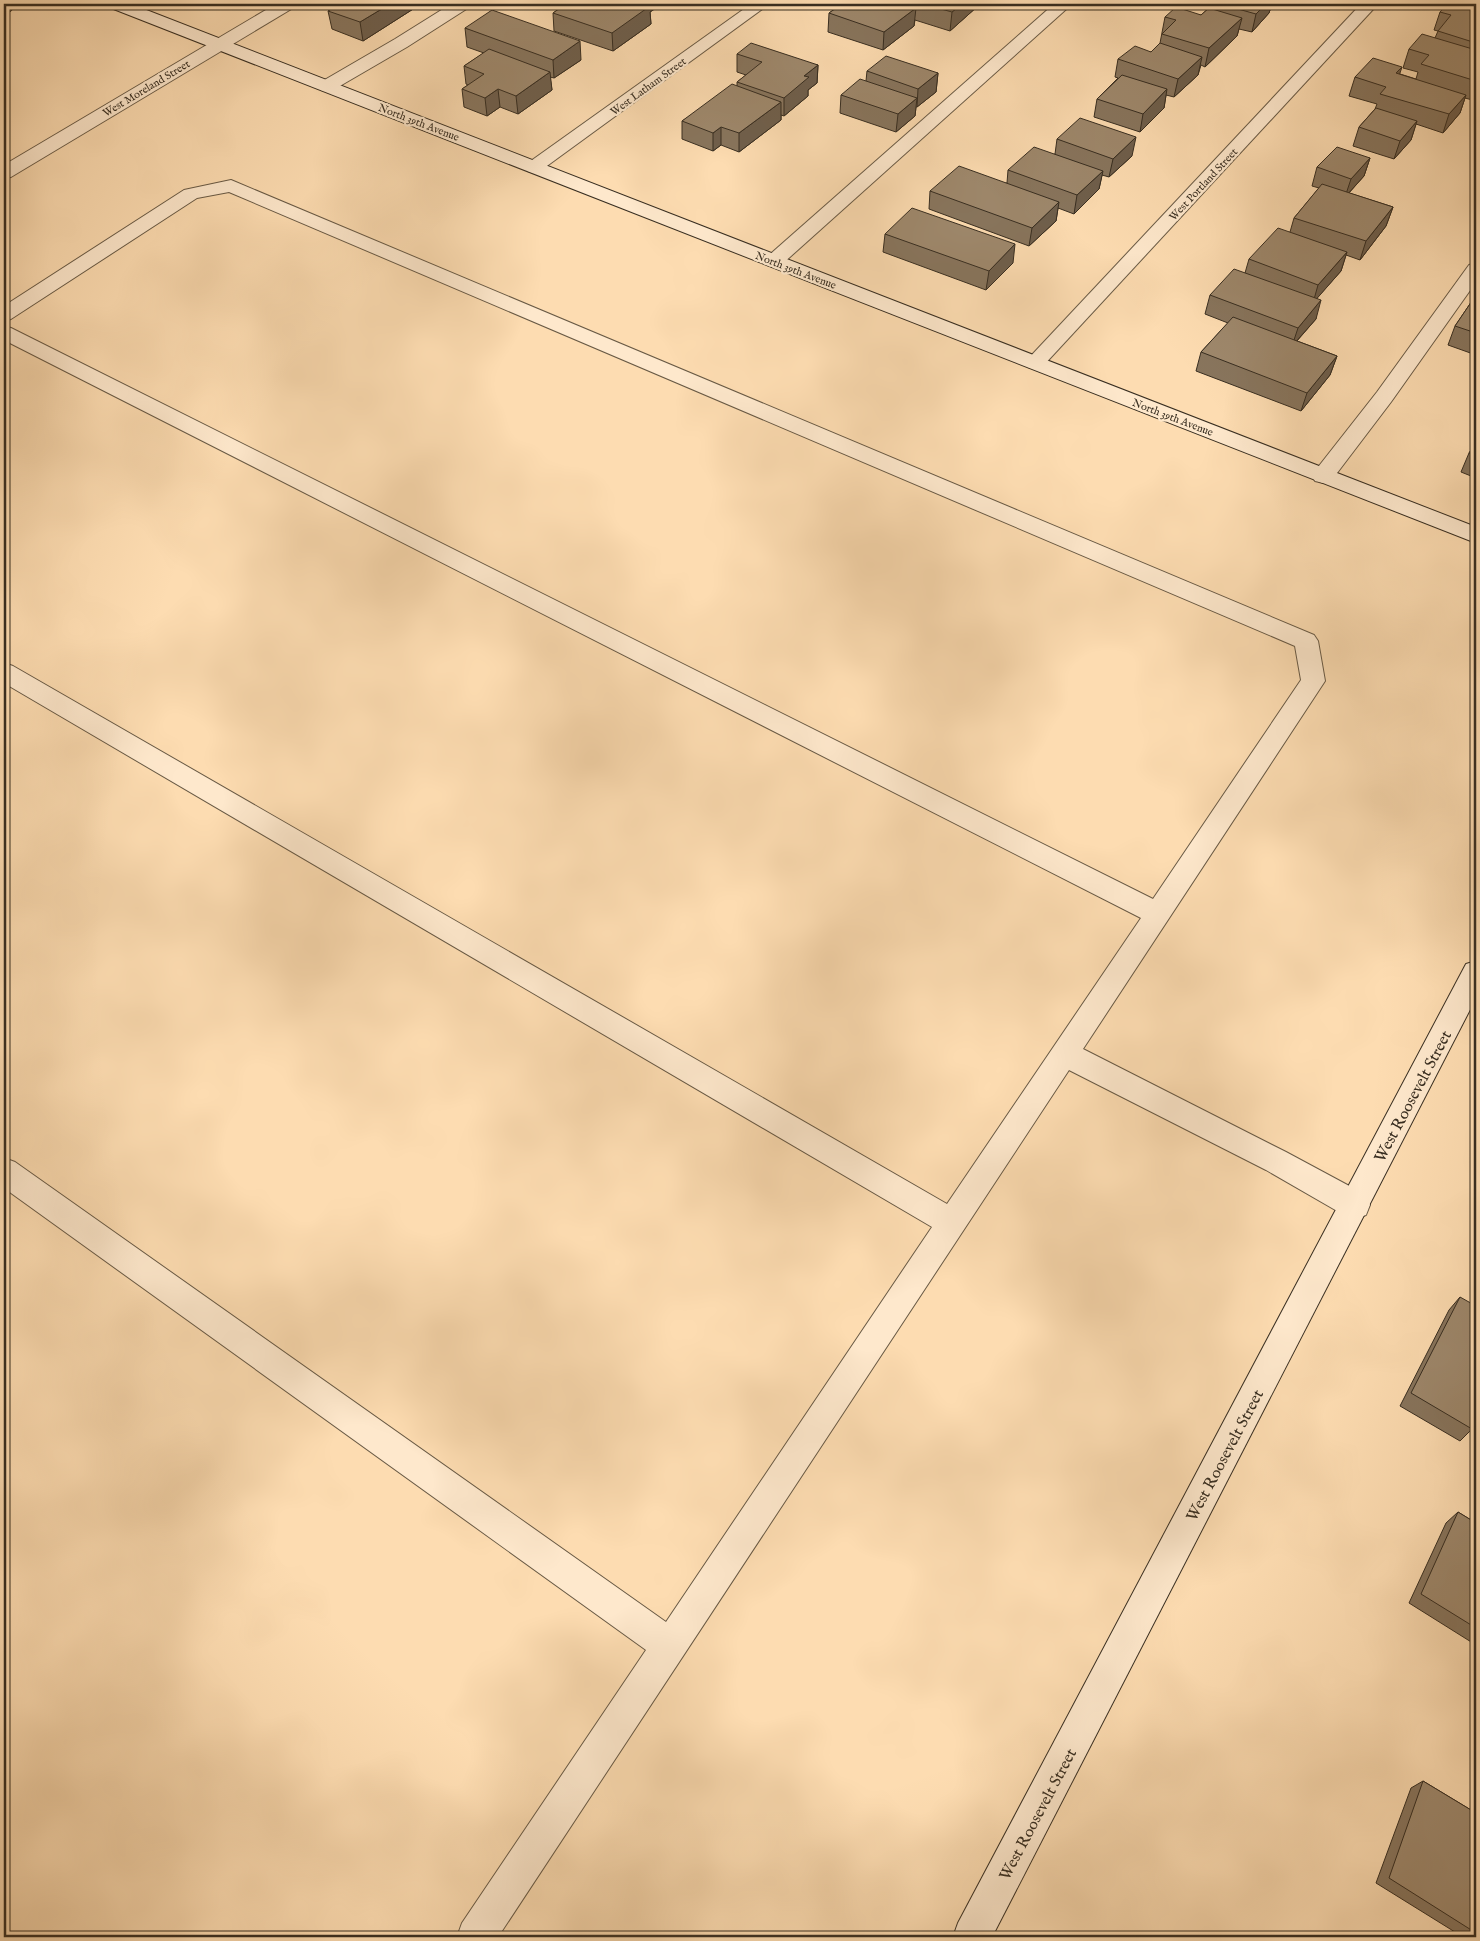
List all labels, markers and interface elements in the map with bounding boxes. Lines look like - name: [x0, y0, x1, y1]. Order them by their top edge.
- street label: West Latham Street: [608, 55, 689, 119]
- street label: West Moreland Street: [100, 57, 193, 120]
- street label: North 39th Avenue: [376, 101, 461, 145]
- street label: West Portland Street: [1167, 145, 1241, 224]
- street label: North 39th Avenue: [753, 249, 838, 293]
- street label: North 39th Avenue: [1130, 396, 1215, 440]
- street label: West Roosevelt Street: [1371, 1027, 1457, 1166]
- street label: West Roosevelt Street: [1183, 1386, 1269, 1525]
- street label: West Roosevelt Street: [996, 1745, 1082, 1884]

